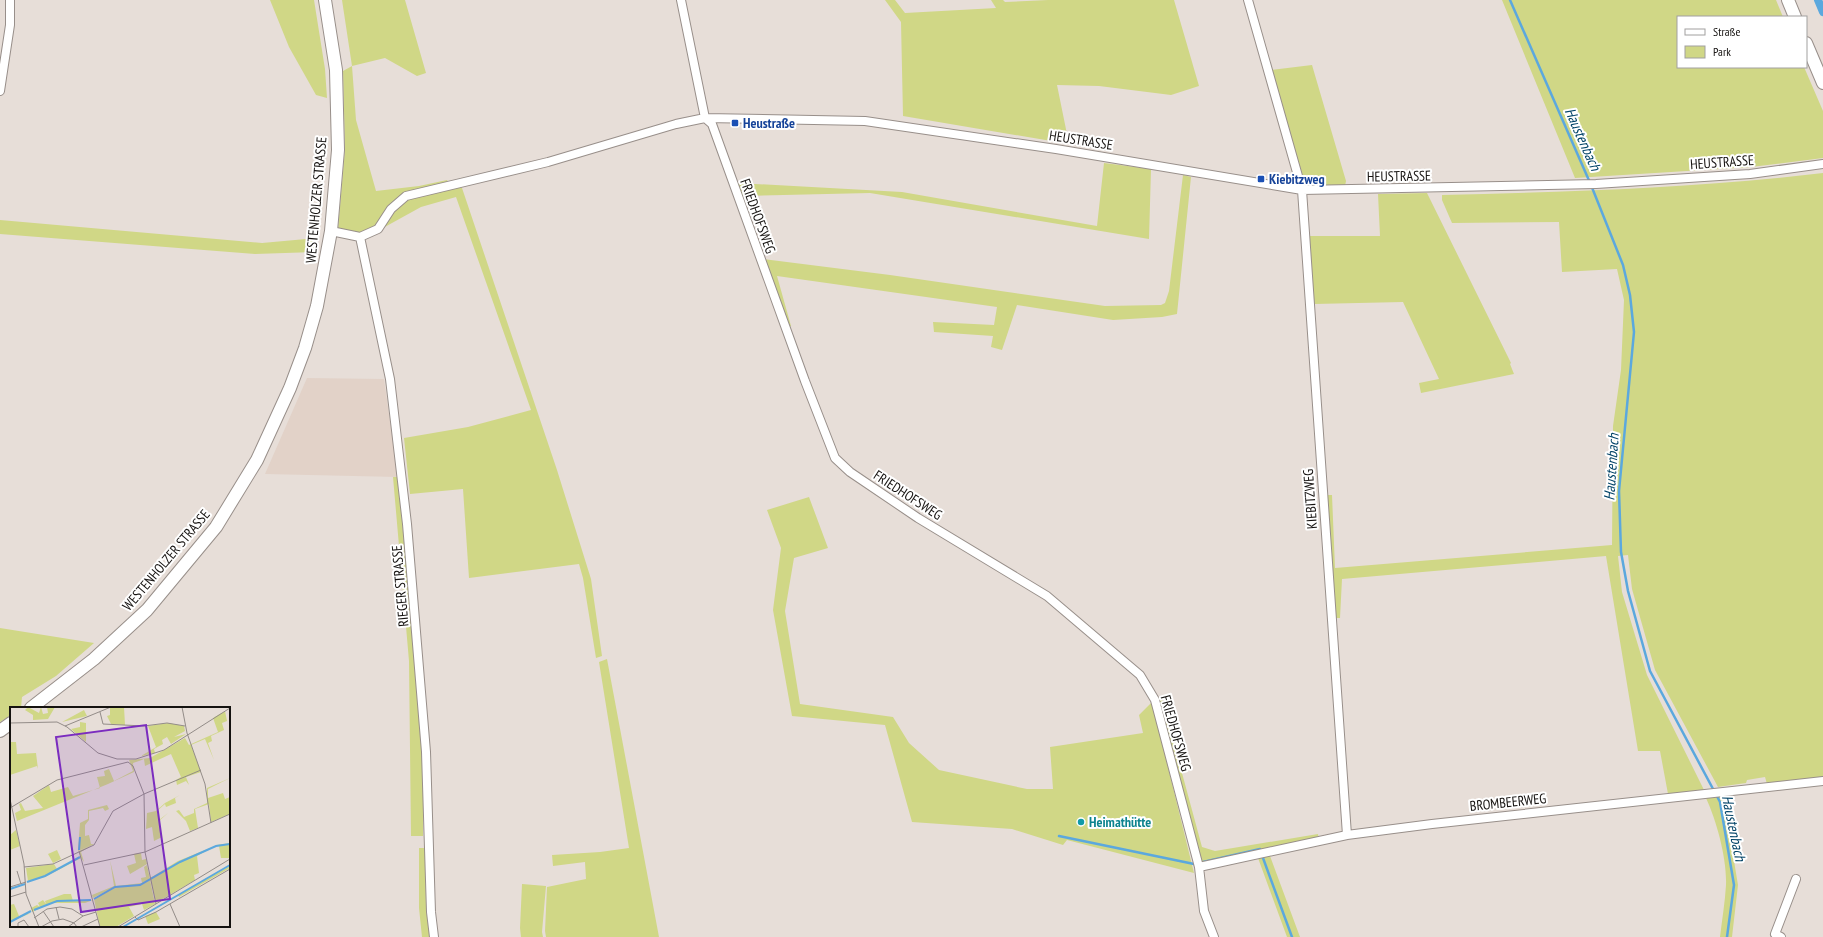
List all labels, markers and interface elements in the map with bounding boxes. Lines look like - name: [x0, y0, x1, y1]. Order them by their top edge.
- legend: [1677, 16, 1807, 68]
- text: Straße: [1713, 24, 1740, 39]
- text: Park: [1713, 44, 1731, 59]
- water label: Haustenbach: [1561, 105, 1606, 175]
- place label: Heustraße: [743, 114, 795, 132]
- marker: Heustraße: [730, 118, 740, 128]
- street label: HEUSTRASSE: [1048, 126, 1114, 154]
- street label: WESTENHOLZER STRASSE: [302, 136, 330, 264]
- street label: HEUSTRASSE: [1689, 151, 1755, 173]
- street label: HEUSTRASSE: [1367, 166, 1431, 186]
- place label: Kiebitzweg: [1269, 170, 1325, 188]
- marker: Kiebitzweg: [1256, 174, 1266, 184]
- street label: FRIEDHOFSWEG: [736, 176, 780, 256]
- water label: Haustenbach: [1599, 432, 1623, 501]
- street label: FRIEDHOFSWEG: [870, 466, 946, 524]
- street label: KIEBITZWEG: [1299, 468, 1321, 530]
- street label: WESTENHOLZER STRASSE: [118, 506, 214, 614]
- street label: RIEGER STRASSE: [387, 544, 413, 628]
- street label: FRIEDHOFSWEG: [1157, 693, 1195, 773]
- inset map: [10, 707, 230, 927]
- street label: BROMBEERWEG: [1469, 789, 1547, 815]
- water label: Haustenbach: [1718, 793, 1751, 864]
- place label: Heimathütte: [1089, 813, 1151, 831]
- marker: Heimathütte: [1076, 817, 1086, 827]

